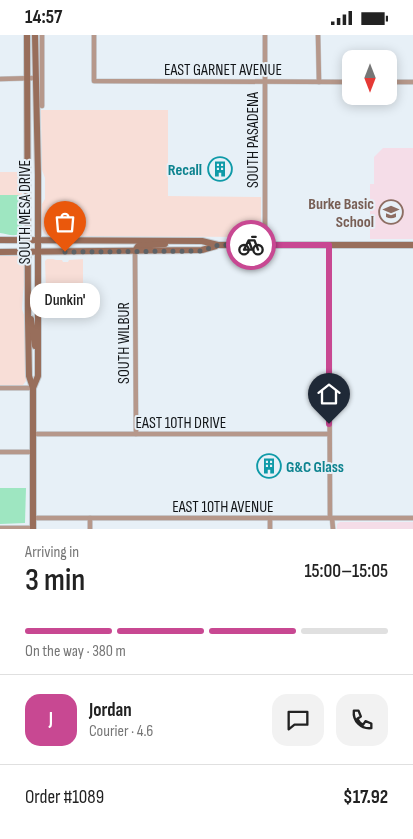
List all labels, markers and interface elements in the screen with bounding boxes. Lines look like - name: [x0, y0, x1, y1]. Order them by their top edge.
- text: 14:57: [25, 6, 62, 29]
- north arrow: [342, 50, 398, 105]
- map controls: [342, 50, 397, 105]
- street label: EAST GARNET AVENUE: [164, 61, 282, 80]
- street label: SOUTH PASADENA: [244, 92, 263, 188]
- building icon: Recall: [207, 156, 233, 182]
- street label: SOUTH MESA DRIVE: [16, 160, 35, 264]
- place label: Recall: [168, 161, 202, 180]
- place label: Burke Basic School: [308, 195, 374, 232]
- school or university icon: Burke Basic School: [378, 199, 404, 225]
- pin: [44, 201, 86, 252]
- icon: bag: [51, 208, 79, 236]
- courier: [226, 220, 276, 270]
- icon: bike: [237, 231, 265, 259]
- callout: Dunkin': [30, 282, 100, 317]
- text: Dunkin': [45, 291, 85, 310]
- street label: SOUTH WILBUR: [115, 302, 134, 384]
- pin: [308, 373, 350, 424]
- icon: home: [315, 380, 343, 408]
- street label: EAST 10TH DRIVE: [136, 414, 226, 433]
- building icon: G&C Glass: [256, 453, 282, 479]
- place label: G&C Glass: [286, 458, 344, 477]
- street label: EAST 10TH AVENUE: [172, 498, 274, 517]
- text: Arriving in: [25, 543, 79, 562]
- text: 15:00–15:05: [304, 560, 388, 583]
- text: 3 min: [25, 561, 85, 600]
- text: On the way · 380 m: [25, 642, 126, 661]
- button: chat: [272, 694, 324, 746]
- button: phone: [336, 694, 388, 746]
- text: Jordan: [89, 699, 132, 722]
- text: J: [49, 708, 53, 731]
- text: Courier · 4.6: [89, 722, 153, 741]
- text: Order #1089: [25, 786, 104, 809]
- text: $17.92: [343, 786, 388, 809]

